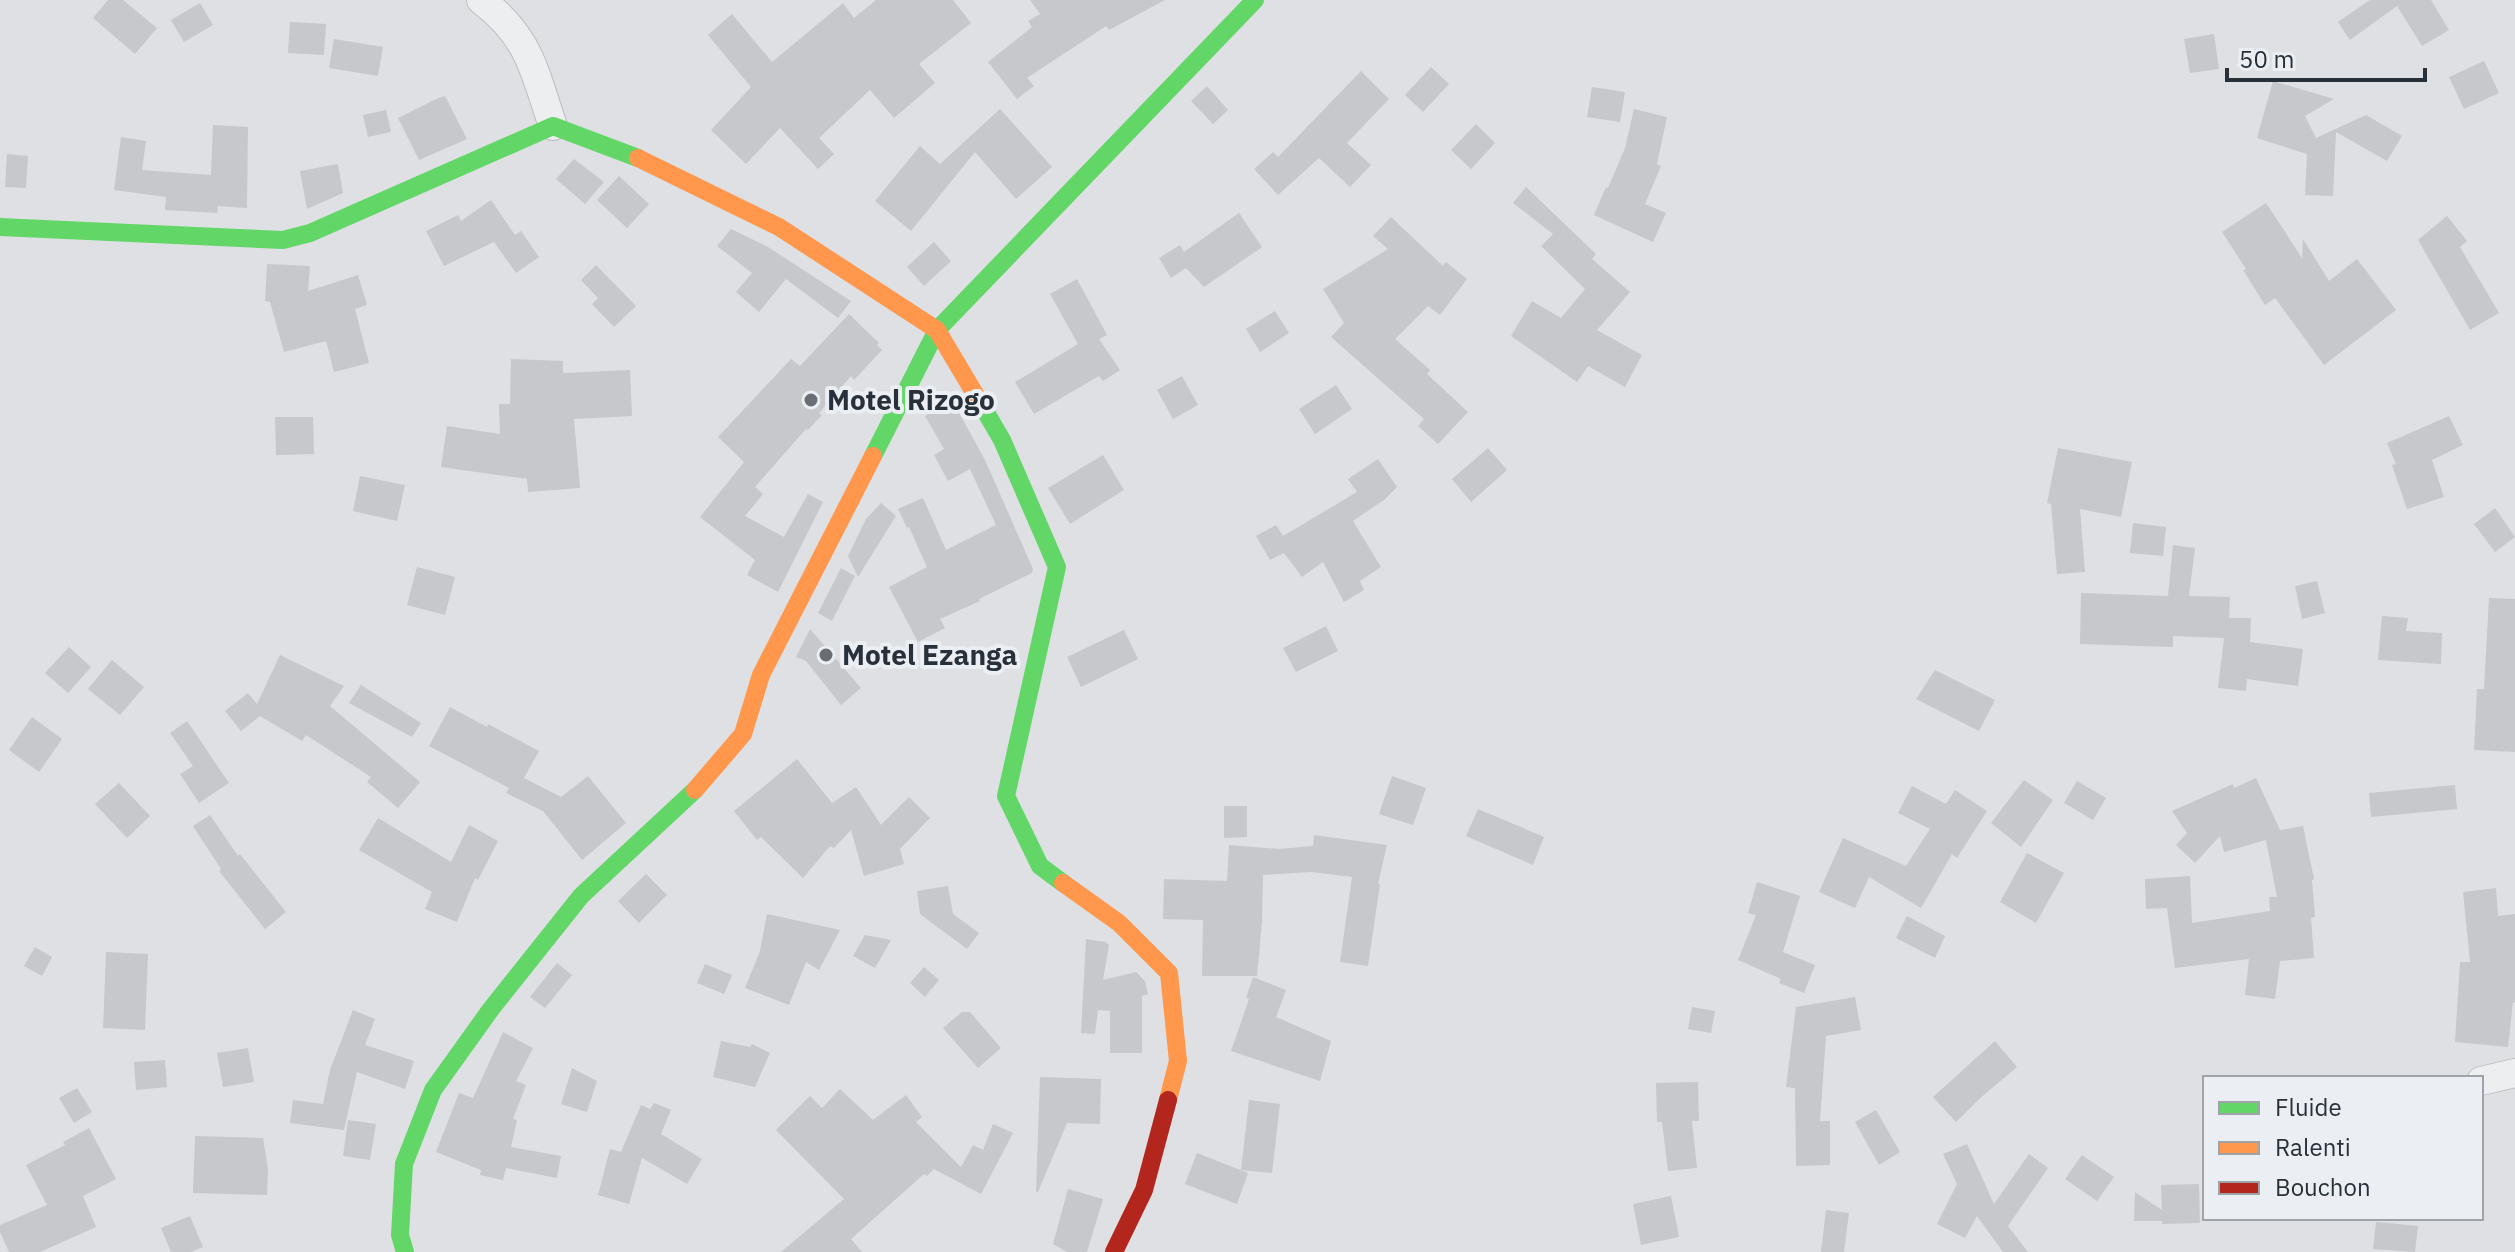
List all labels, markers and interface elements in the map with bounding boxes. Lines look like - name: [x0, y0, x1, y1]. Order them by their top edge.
- scale bar: [2227, 32, 2425, 82]
- text: 50 m: [2239, 43, 2294, 75]
- place label: Motel Rizogo: [827, 381, 995, 418]
- marker: Motel Rizogo: [802, 391, 820, 409]
- place label: Motel Ezanga: [842, 636, 1018, 673]
- marker: Motel Ezanga: [817, 646, 835, 664]
- legend: [2203, 1076, 2483, 1220]
- text: Fluide: [2275, 1091, 2342, 1123]
- text: Ralenti: [2275, 1131, 2351, 1163]
- text: Bouchon: [2275, 1171, 2371, 1203]

